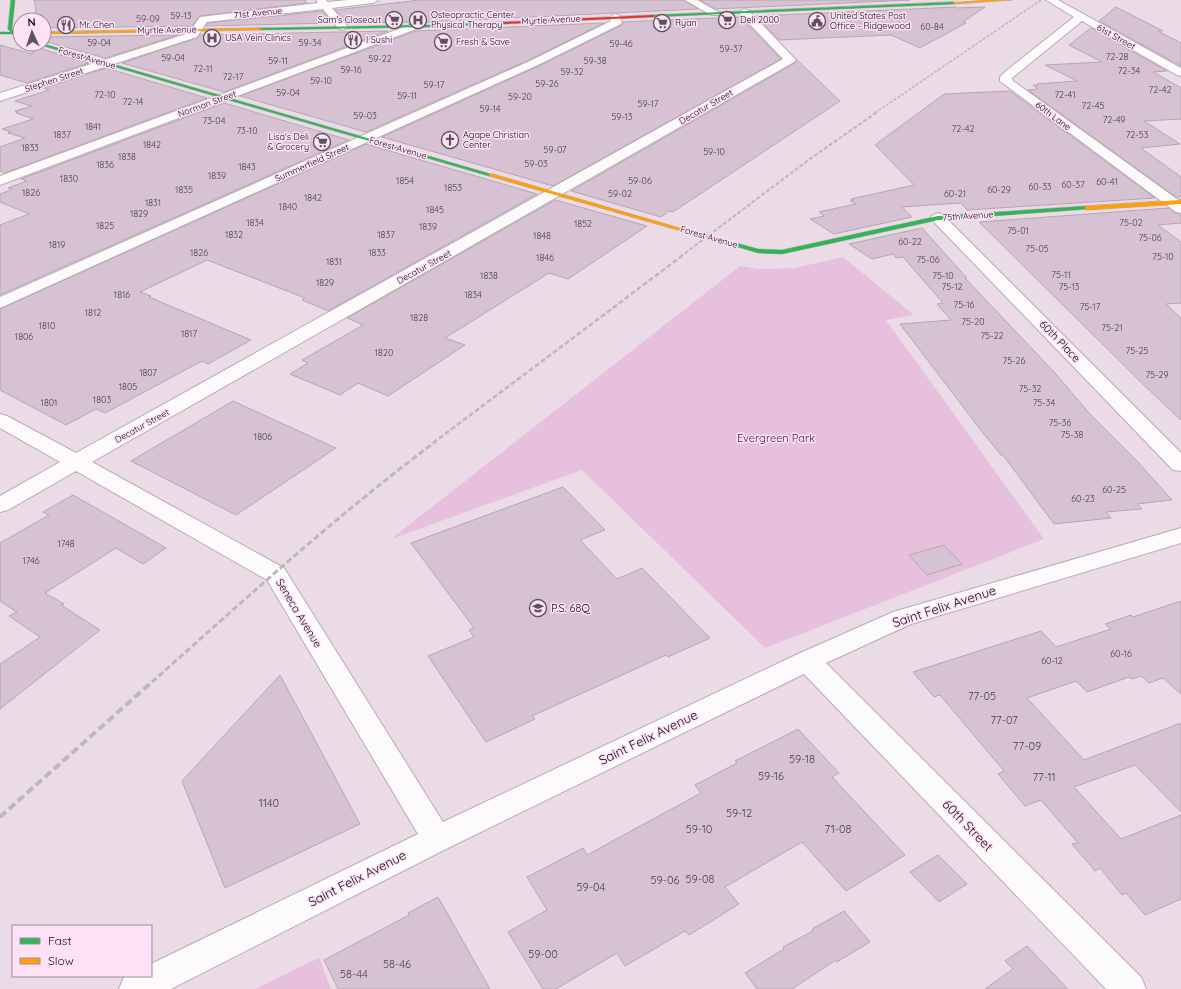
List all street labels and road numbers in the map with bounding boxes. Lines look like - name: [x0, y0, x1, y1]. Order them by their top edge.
- street label: 71st Avenue: [233, 4, 283, 21]
- street label: Myrtle Avenue: [521, 12, 581, 27]
- street label: 61st Street: [1095, 21, 1137, 52]
- street label: Myrtle Avenue: [137, 23, 197, 36]
- street label: Forest Avenue: [57, 44, 117, 71]
- street label: Stephen Street: [23, 65, 85, 94]
- street label: Decatur Street: [677, 87, 735, 126]
- street label: Norman Street: [176, 88, 238, 119]
- street label: 60th Lane: [1033, 99, 1073, 132]
- street label: Forest Avenue: [368, 134, 428, 161]
- street label: Summerfield Street: [273, 141, 351, 184]
- street label: 75th Avenue: [942, 208, 994, 223]
- street label: Forest Avenue: [679, 223, 739, 250]
- street label: Decatur Street: [395, 247, 453, 286]
- street label: 60th Place: [1037, 317, 1083, 365]
- street label: Decatur Street: [113, 406, 171, 445]
- street label: Seneca Avenue: [273, 576, 325, 650]
- street label: Saint Felix Avenue: [890, 582, 998, 630]
- street label: Saint Felix Avenue: [596, 706, 700, 768]
- street label: 60th Street: [939, 796, 997, 854]
- street label: Saint Felix Avenue: [305, 846, 409, 910]

